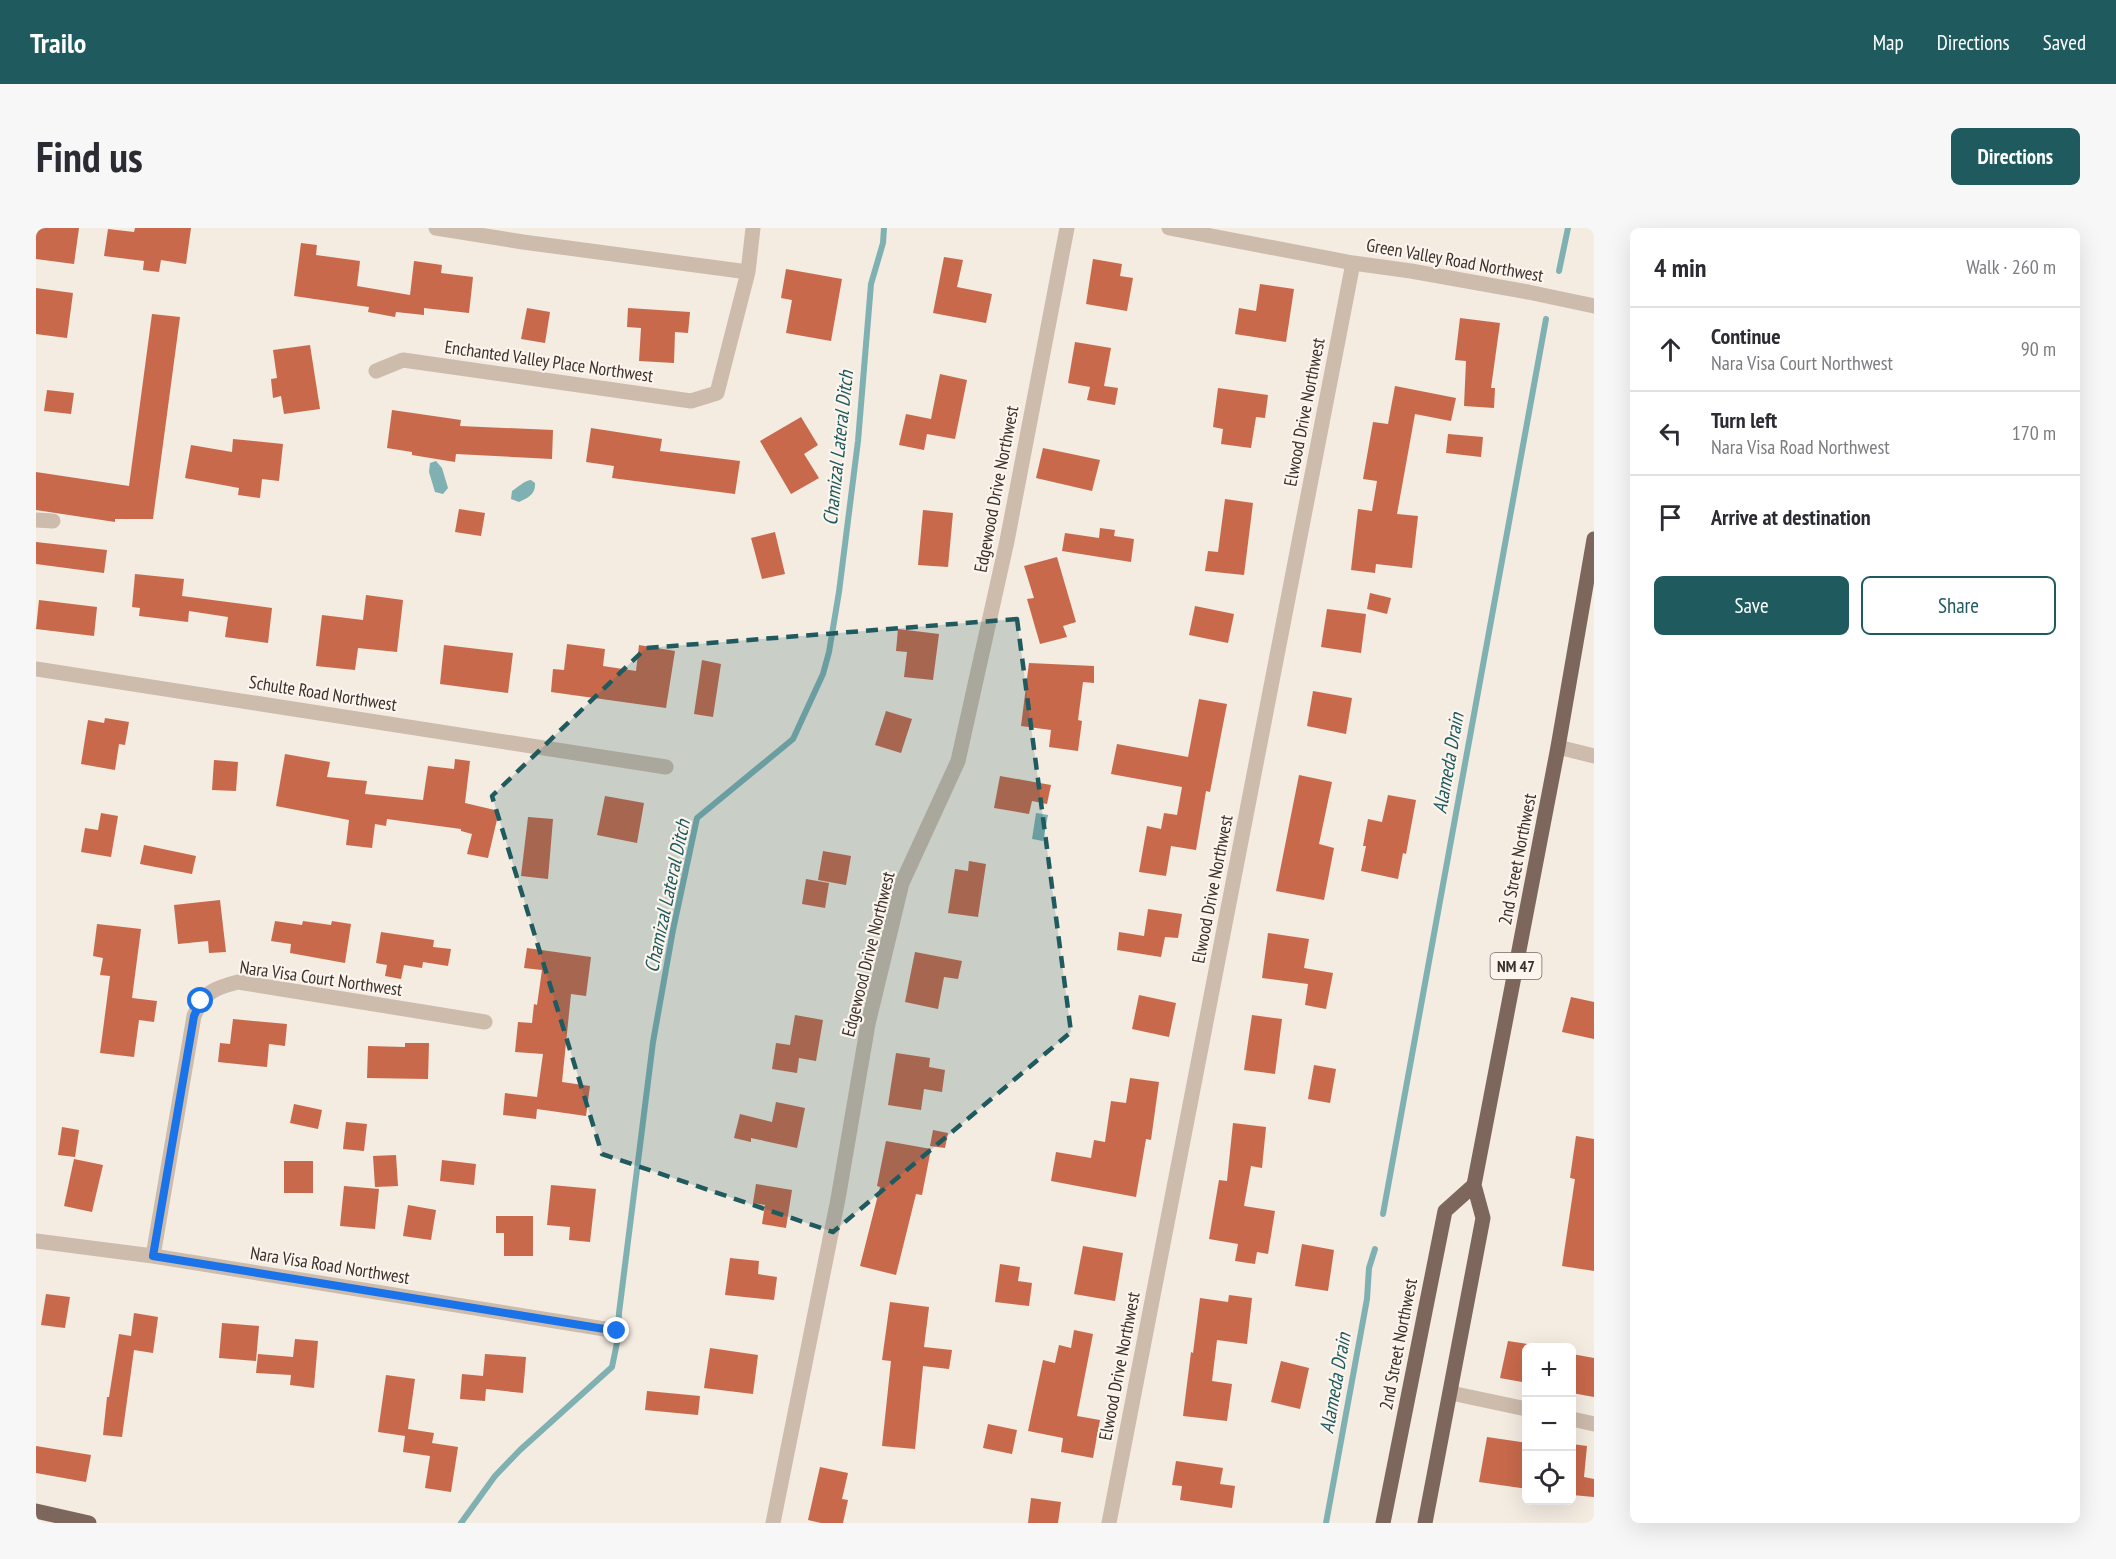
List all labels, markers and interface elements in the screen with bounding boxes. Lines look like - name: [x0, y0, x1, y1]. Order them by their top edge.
- text: Trailo: [30, 24, 86, 61]
- text: Map: [1873, 29, 1904, 56]
- text: Directions: [1937, 29, 2010, 56]
- text: Saved: [2043, 29, 2086, 56]
- button: Directions: [1951, 128, 2080, 185]
- text: Find us: [36, 129, 143, 184]
- street label: Green Valley Road Northwest: [1365, 233, 1545, 287]
- text: 4 min: [1654, 251, 1707, 284]
- text: Walk · 260 m: [1966, 254, 2056, 280]
- text: Continue: [1711, 322, 1781, 350]
- icon: ahead: [1654, 333, 1687, 366]
- street label: Enchanted Valley Place Northwest: [443, 335, 655, 387]
- street label: Elwood Drive Northwest: [1278, 336, 1330, 488]
- text: 90 m: [2021, 336, 2056, 362]
- text: Nara Visa Court Northwest: [1711, 350, 1893, 376]
- water label: Chamizal Lateral Ditch: [817, 368, 859, 527]
- street label: Edgewood Drive Northwest: [969, 404, 1023, 574]
- text: Turn left: [1711, 406, 1777, 434]
- icon: left: [1654, 417, 1687, 450]
- text: 170 m: [2012, 420, 2056, 446]
- text: Nara Visa Road Northwest: [1711, 434, 1890, 460]
- icon: arrive: [1654, 501, 1687, 534]
- text: Arrive at destination: [1711, 503, 1871, 531]
- button: Save: [1654, 576, 1849, 635]
- button: Share: [1861, 576, 2056, 635]
- street label: Schulte Road Northwest: [247, 670, 399, 716]
- water label: Alameda Drain: [1426, 710, 1470, 815]
- street label: 2nd Street Northwest: [1493, 791, 1541, 927]
- street label: Elwood Drive Northwest: [1186, 813, 1238, 965]
- water label: Chamizal Lateral Ditch: [638, 816, 696, 975]
- street label: Edgewood Drive Northwest: [836, 869, 900, 1039]
- road number: NM 47: [1490, 953, 1542, 979]
- street label: Nara Visa Court Northwest: [238, 955, 404, 1001]
- route start: [187, 987, 213, 1013]
- street label: Nara Visa Road Northwest: [249, 1241, 411, 1289]
- street label: 2nd Street Northwest: [1374, 1276, 1422, 1412]
- street label: Elwood Drive Northwest: [1093, 1290, 1145, 1442]
- route end: [603, 1317, 629, 1343]
- water label: Alameda Drain: [1313, 1330, 1357, 1435]
- map controls: [1522, 1343, 1576, 1505]
- button: +: [1522, 1343, 1576, 1397]
- button: −: [1522, 1397, 1576, 1451]
- button: locate: [1522, 1451, 1576, 1505]

